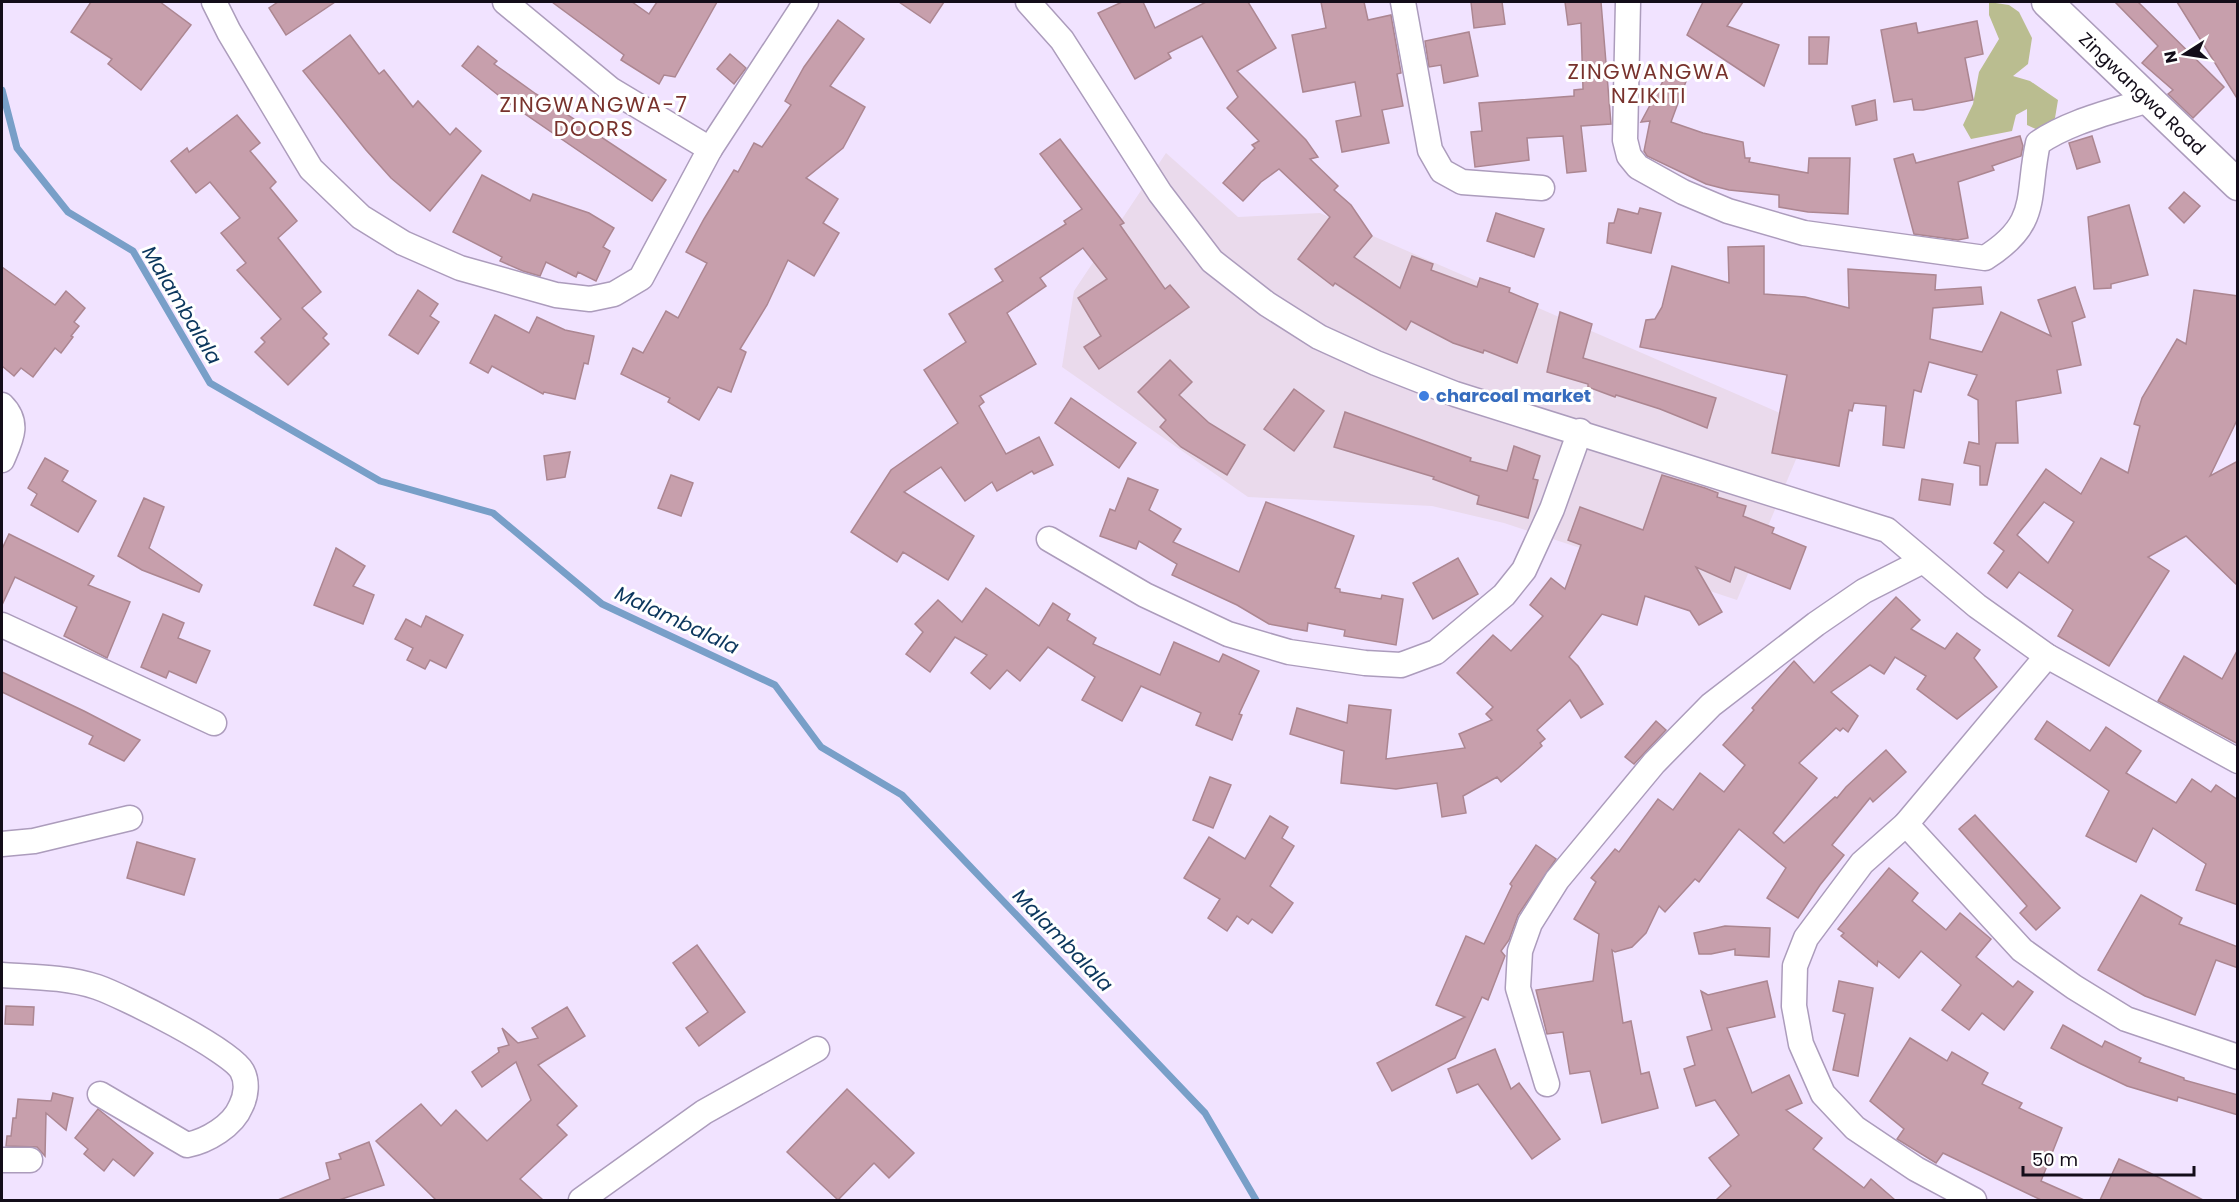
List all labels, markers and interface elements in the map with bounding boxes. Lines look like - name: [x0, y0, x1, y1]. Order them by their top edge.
- north arrow: [2155, 24, 2215, 84]
- street label: Zingwangwa Road: [2074, 27, 2211, 161]
- text: N: [2158, 49, 2183, 65]
- district label: ZINGWANGWA NZIKITI: [1567, 57, 1731, 110]
- district label: ZINGWANGWA-7 DOORS: [499, 90, 689, 143]
- water label: Malambalala: [136, 240, 228, 370]
- place label: charcoal market: [1436, 383, 1591, 408]
- marker: charcoal market: [1417, 389, 1431, 403]
- water label: Malambalala: [610, 579, 744, 661]
- water label: Malambalala: [1006, 882, 1120, 998]
- scale bar: [2023, 1139, 2194, 1177]
- text: 50 m: [2032, 1147, 2078, 1172]

